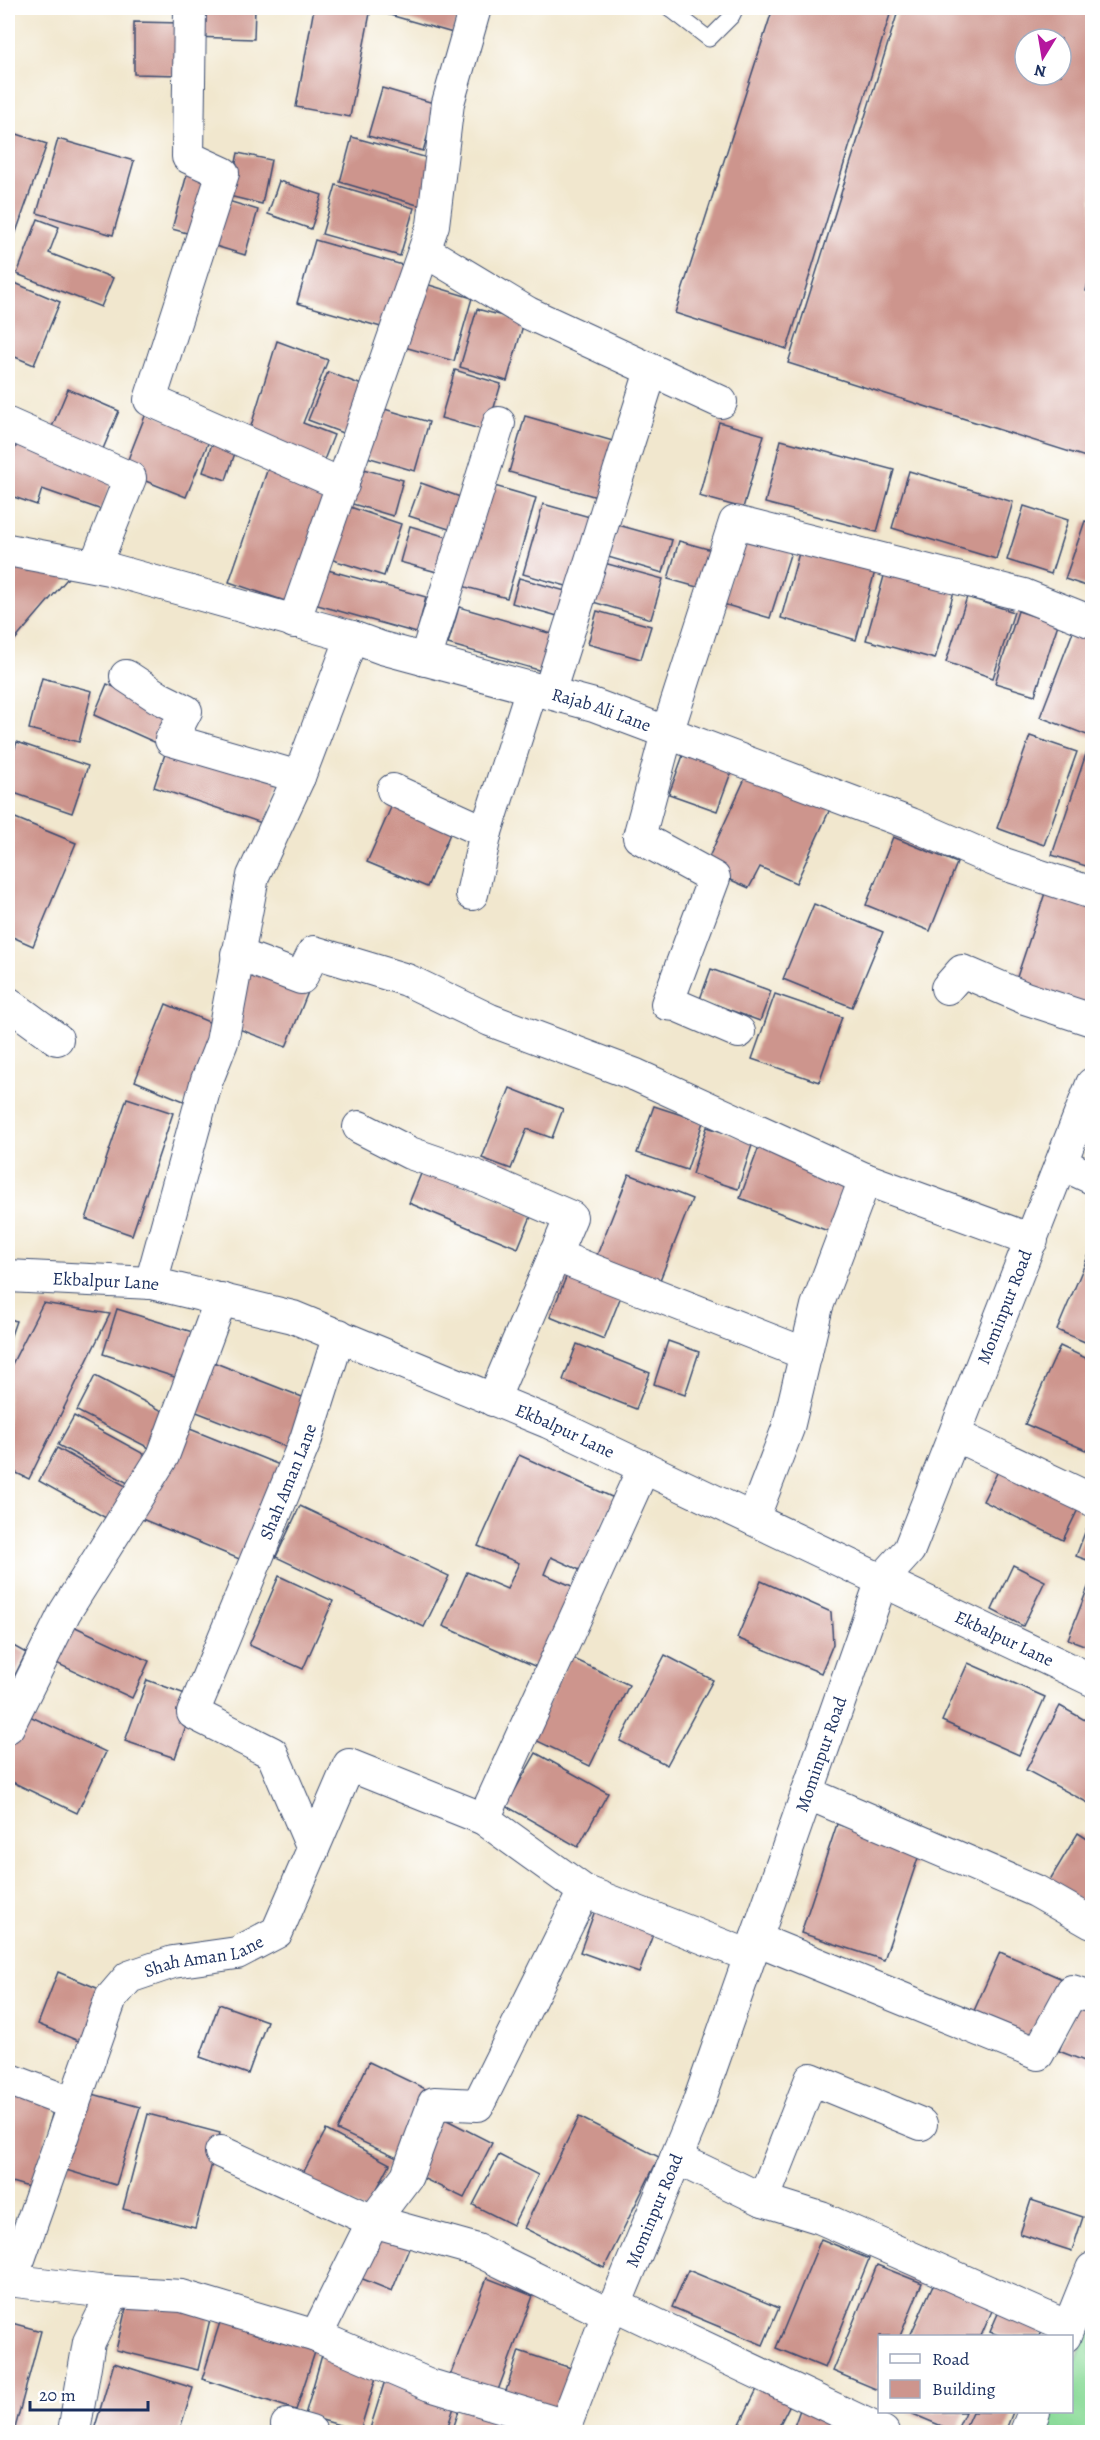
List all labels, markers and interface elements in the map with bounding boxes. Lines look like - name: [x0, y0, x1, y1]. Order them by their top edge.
- north arrow: [1013, 27, 1073, 87]
- text: N: [1032, 59, 1048, 83]
- street label: Rajab Ali Lane: [549, 682, 654, 737]
- street label: Mominpur Road: [971, 1246, 1038, 1368]
- street label: Ekbalpur Lane: [52, 1266, 162, 1297]
- street label: Ekbalpur Lane: [512, 1398, 619, 1464]
- street label: Shah Aman Lane: [254, 1421, 322, 1543]
- street label: Ekbalpur Lane: [951, 1605, 1058, 1672]
- street label: Mominpur Road: [790, 1693, 852, 1815]
- street label: Shah Aman Lane: [141, 1929, 268, 1983]
- street label: Mominpur Road: [620, 2150, 689, 2271]
- legend: [878, 2335, 1073, 2413]
- text: Road: [932, 2347, 970, 2371]
- scale bar: [30, 2374, 148, 2412]
- text: Building: [932, 2377, 996, 2401]
- text: 20 m: [39, 2383, 76, 2407]

